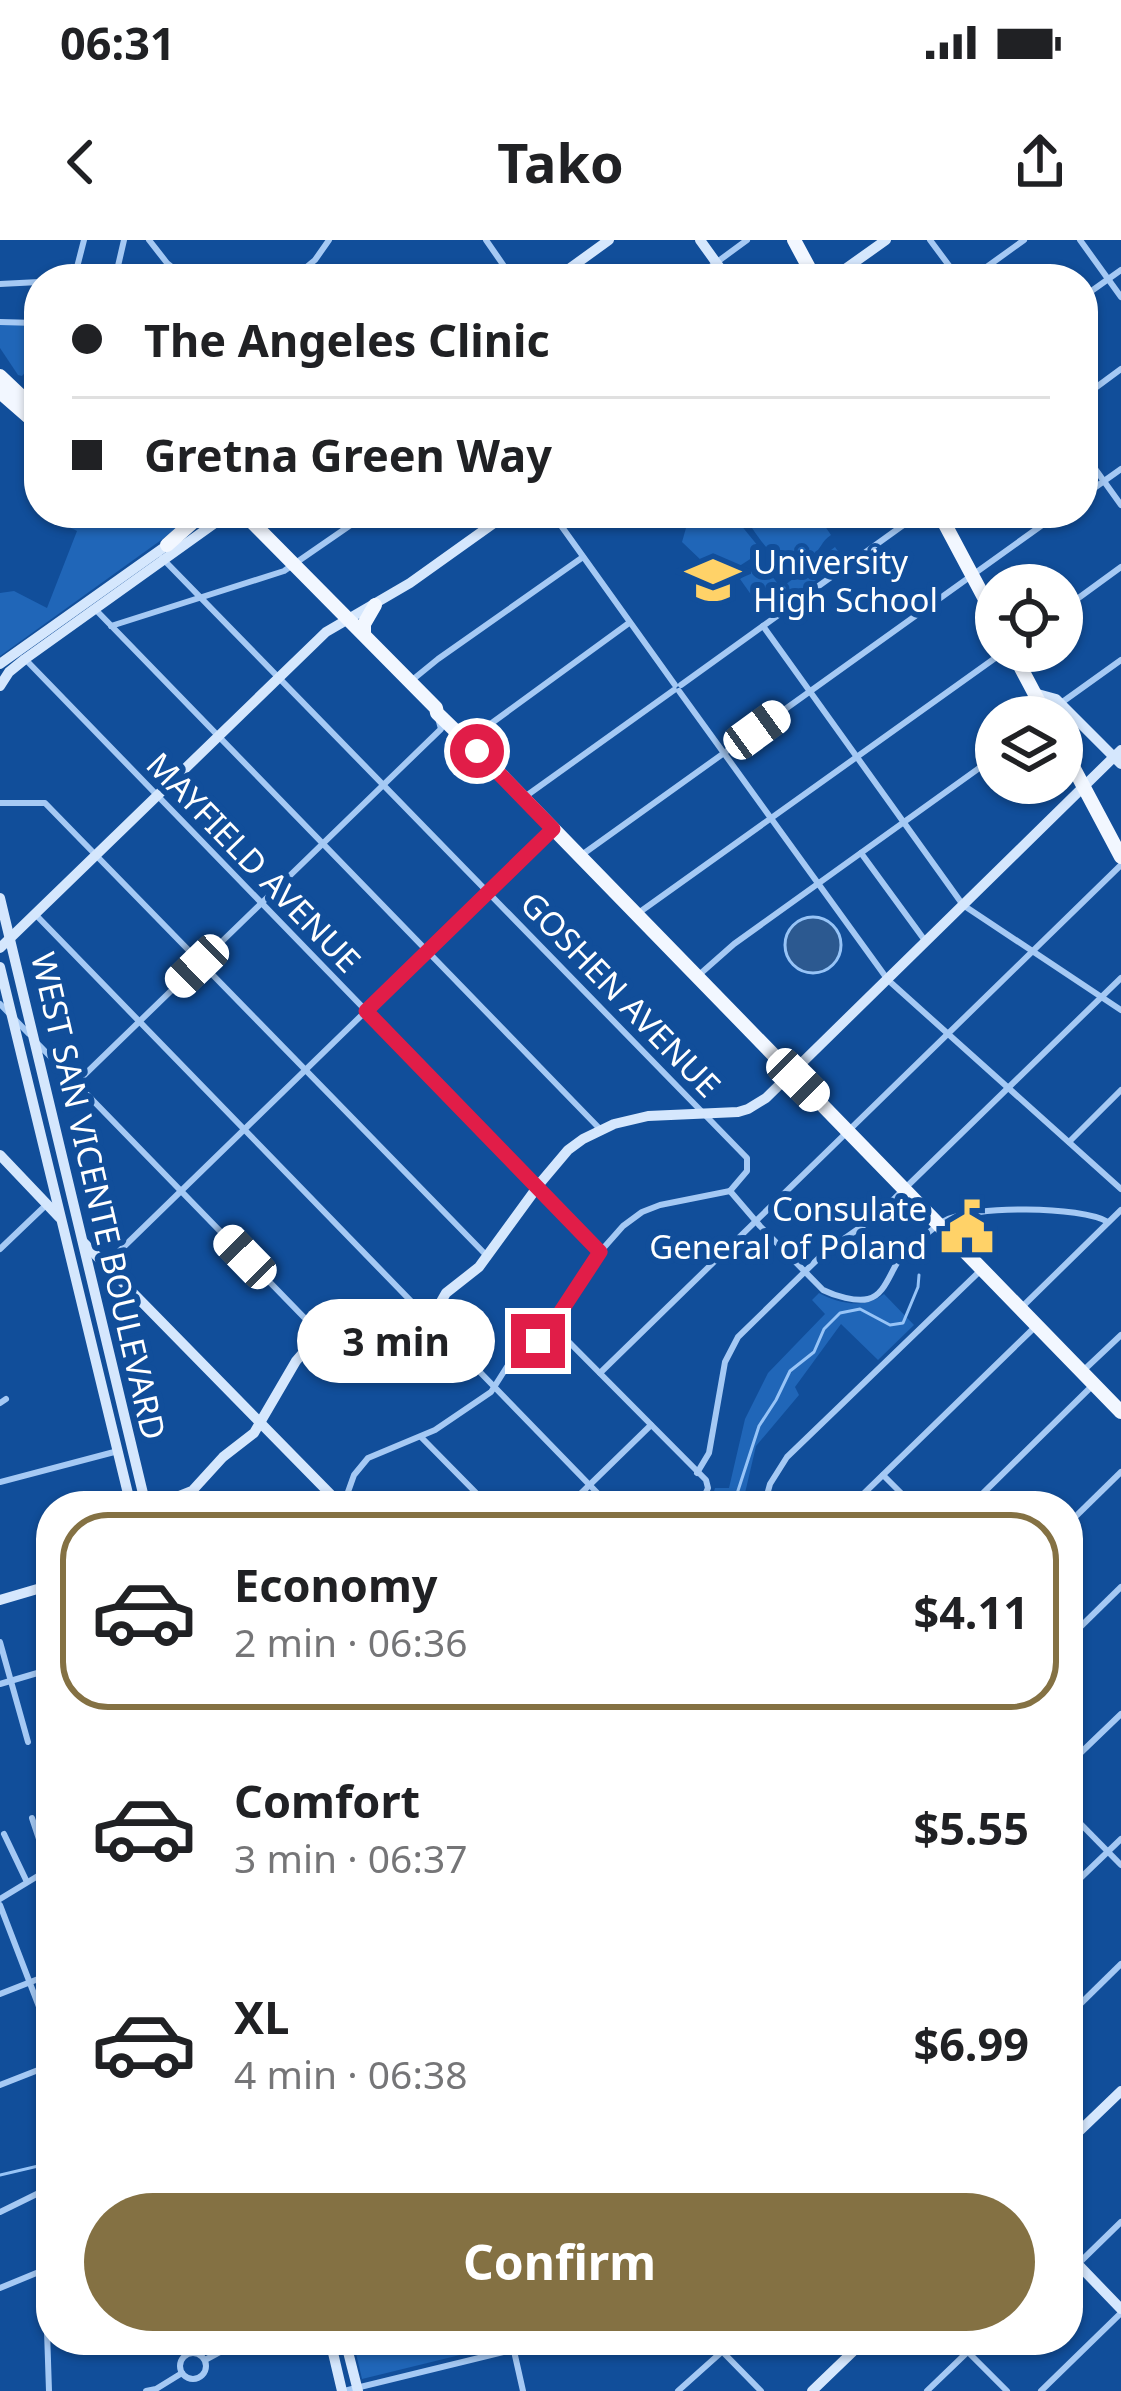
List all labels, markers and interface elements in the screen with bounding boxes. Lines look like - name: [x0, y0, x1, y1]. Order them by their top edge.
- text: 06:31: [60, 12, 176, 73]
- text: Tako: [497, 125, 624, 199]
- icon: back: [48, 129, 114, 195]
- icon: share: [1007, 129, 1073, 195]
- text: The Angeles Clinic: [144, 309, 550, 370]
- text: Gretna Green Way: [144, 424, 552, 485]
- place label: University High School: [753, 539, 938, 622]
- school or university icon: University High School: [684, 551, 742, 609]
- map controls: [975, 564, 1083, 804]
- button: locate: [975, 564, 1083, 672]
- car: [717, 694, 797, 766]
- button: layers: [975, 696, 1083, 804]
- route start: [450, 724, 504, 778]
- street label: MAYFIELD AVENUE: [137, 742, 371, 982]
- street label: GOSHEN AVENUE: [511, 881, 731, 1107]
- car: [159, 928, 235, 1004]
- street label: WEST SAN VICENTE BOULEVARD: [21, 948, 177, 1444]
- car: [760, 1042, 836, 1118]
- place label: Consulate General of Poland: [649, 1186, 927, 1269]
- public building icon: Consulate General of Poland: [938, 1198, 996, 1256]
- car: [207, 1219, 283, 1295]
- callout: 3 min: [298, 1299, 496, 1383]
- text: 3 min: [342, 1314, 450, 1367]
- route end: [511, 1314, 565, 1368]
- text: Economy: [234, 1554, 438, 1615]
- icon: car: [90, 1557, 198, 1665]
- text: $4.11: [913, 1581, 1029, 1642]
- text: 2 min · 06:36: [234, 1615, 468, 1668]
- text: Comfort: [234, 1770, 420, 1831]
- icon: car: [90, 1773, 198, 1881]
- text: $5.55: [913, 1797, 1029, 1858]
- text: 3 min · 06:37: [234, 1831, 468, 1884]
- text: XL: [234, 1986, 289, 2047]
- icon: car: [90, 1989, 198, 2097]
- text: $6.99: [913, 2013, 1029, 2074]
- text: 4 min · 06:38: [234, 2047, 468, 2100]
- button: Confirm: [84, 2193, 1035, 2331]

